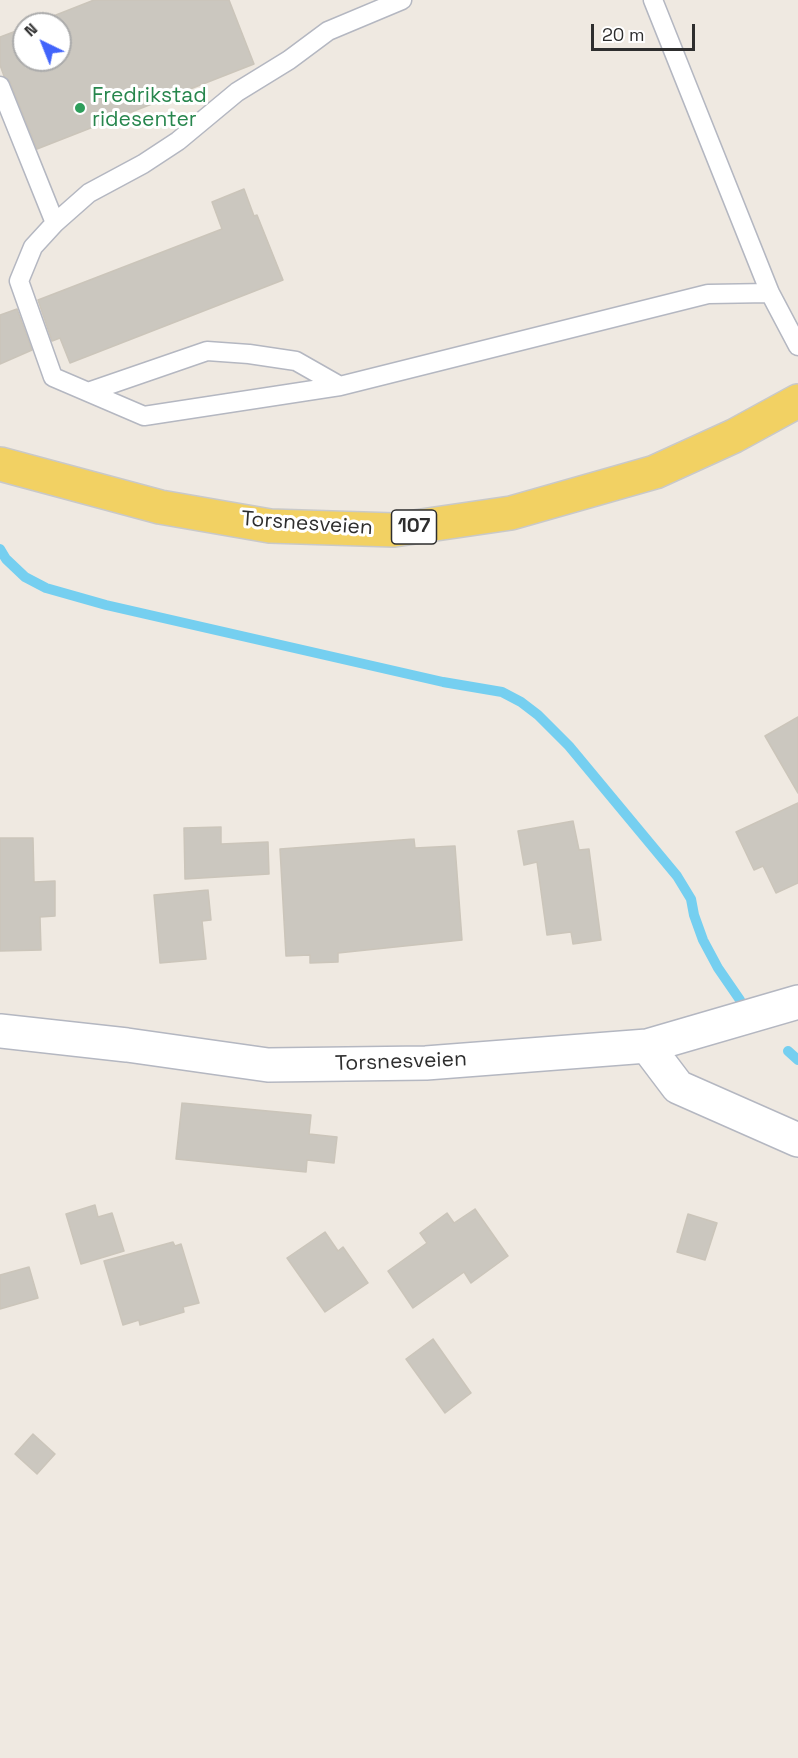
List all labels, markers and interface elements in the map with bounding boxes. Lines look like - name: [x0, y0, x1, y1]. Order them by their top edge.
- north arrow: [12, 12, 72, 72]
- scale bar: [594, 12, 698, 50]
- text: N: [20, 19, 42, 41]
- text: 20 m: [602, 23, 645, 46]
- place label: Fredrikstad ridesenter: [92, 83, 207, 133]
- marker: Fredrikstad ridesenter: [73, 101, 87, 115]
- street label: Torsnesveien: [240, 507, 374, 541]
- road number: 107: [392, 510, 436, 544]
- street label: Torsnesveien: [335, 1047, 467, 1077]

